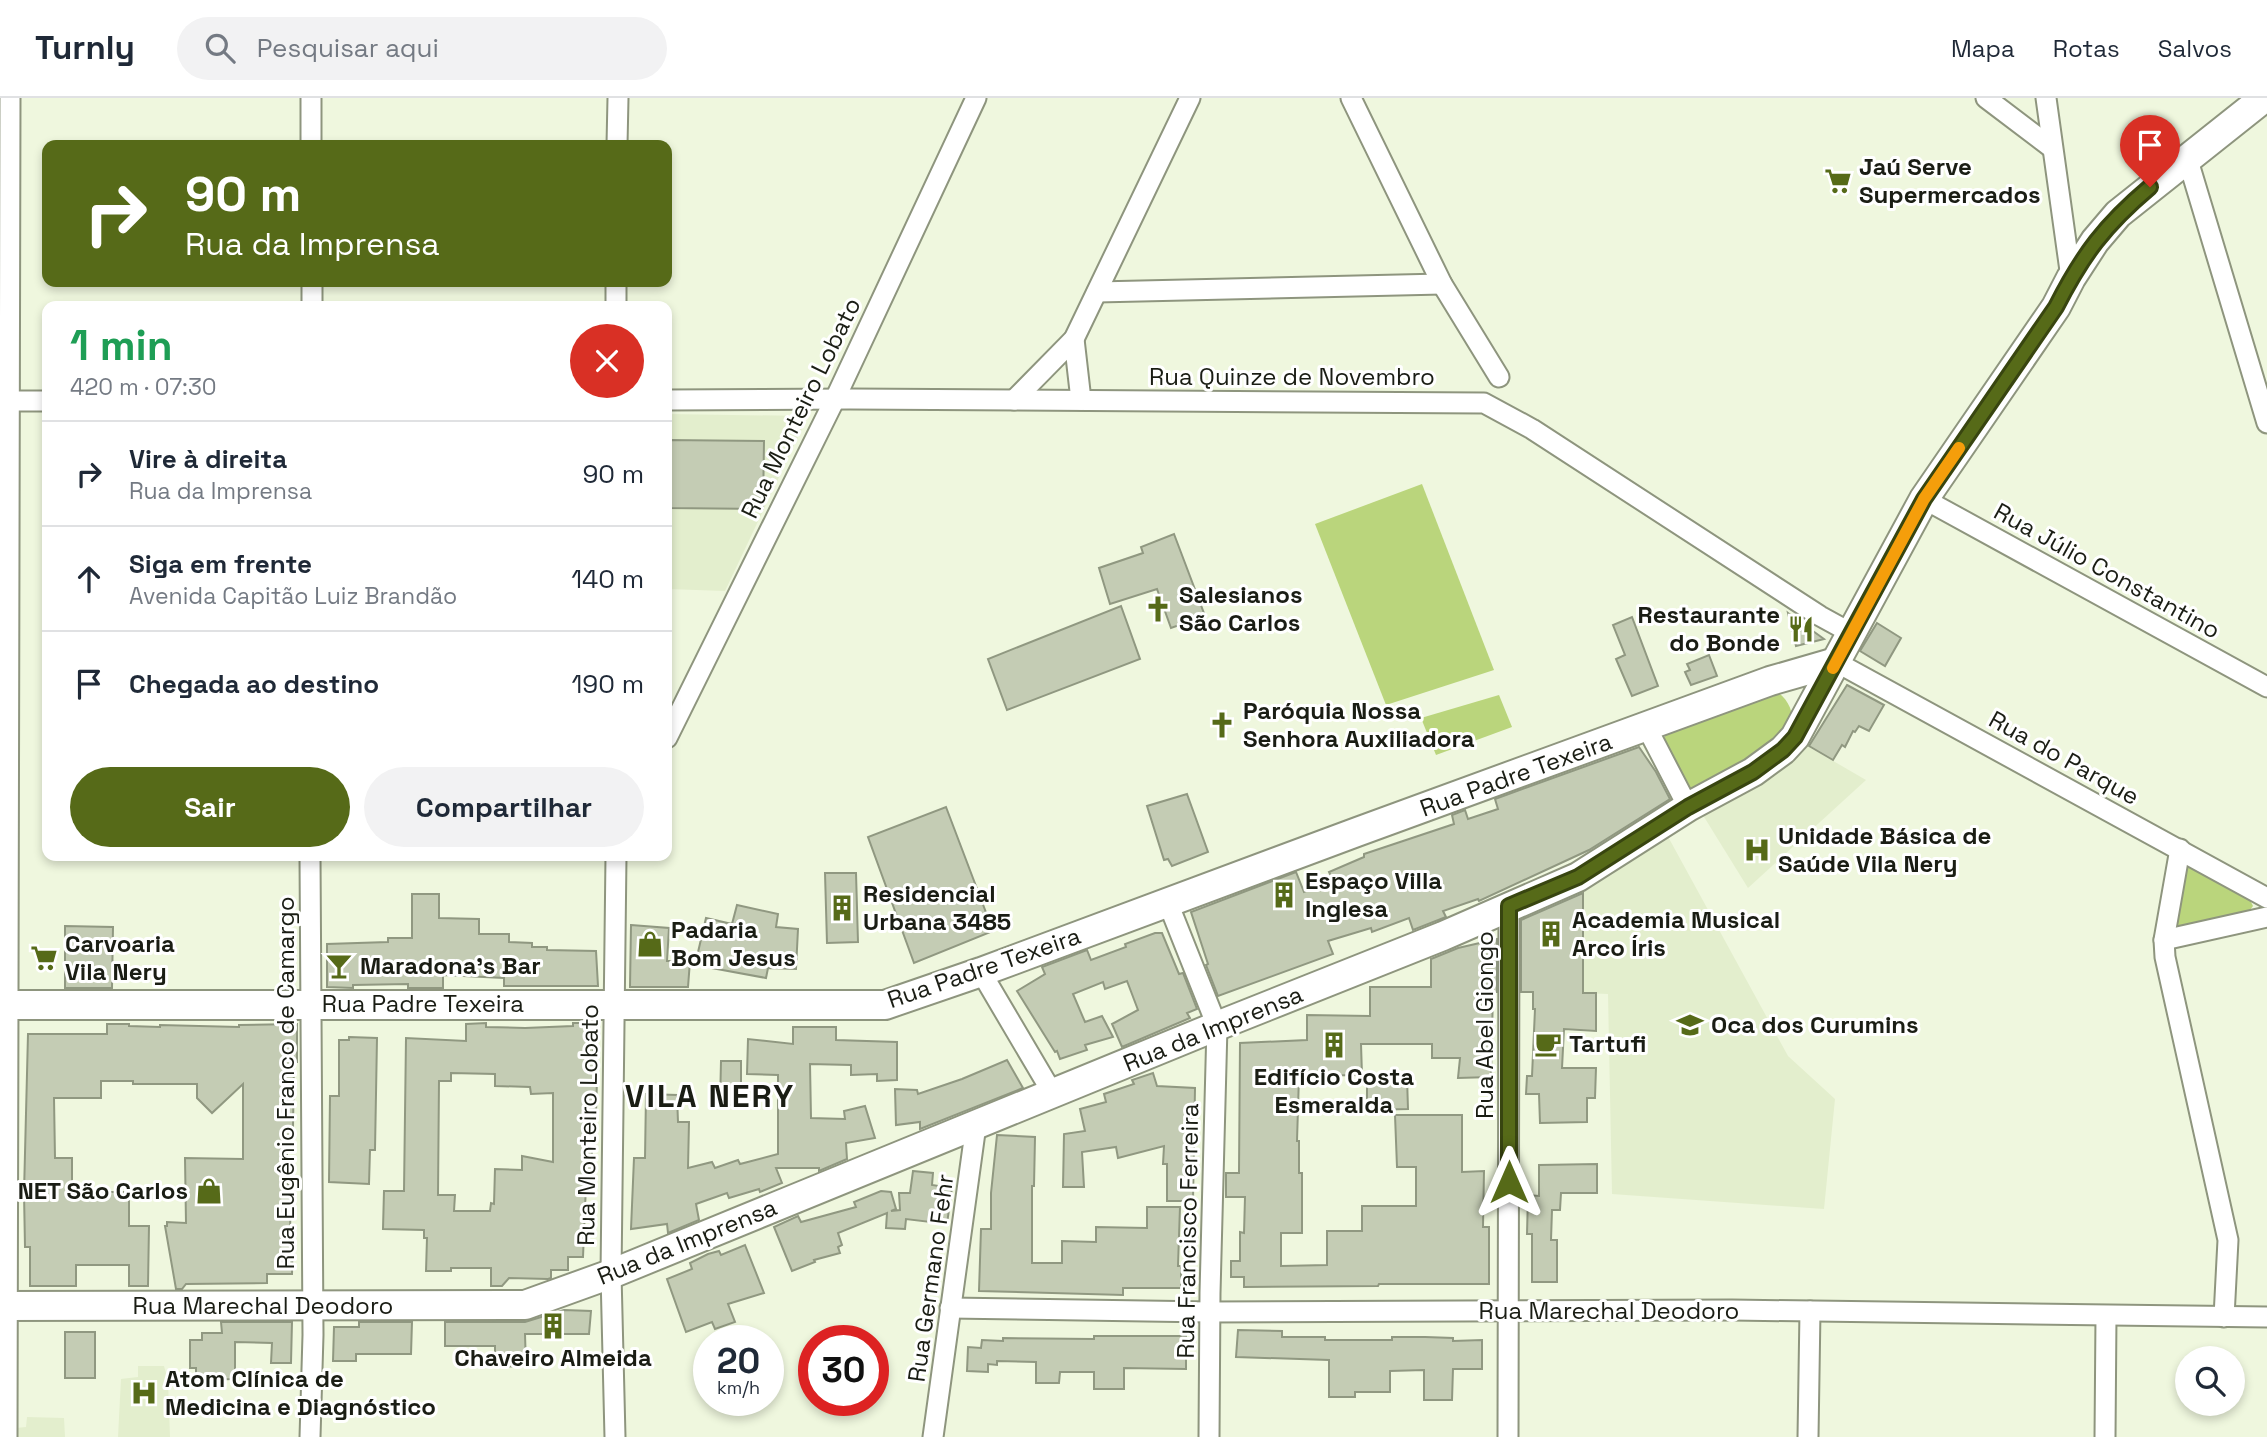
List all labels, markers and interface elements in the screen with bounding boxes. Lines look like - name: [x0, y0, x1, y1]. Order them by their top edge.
- search box: [177, 17, 667, 80]
- text: Turnly: [35, 27, 135, 69]
- icon: search: [201, 29, 239, 67]
- text: Pesquisar aqui: [257, 31, 439, 65]
- text: Mapa: [1951, 33, 2015, 64]
- text: Rotas: [2053, 33, 2120, 64]
- text: Salvos: [2158, 33, 2232, 64]
- pin: [2120, 115, 2180, 187]
- icon: arrive: [2131, 126, 2169, 164]
- place label: Jaú Serve Supermercados: [1859, 151, 2041, 210]
- text: 90 m: [185, 163, 301, 225]
- supermarket icon: Jaú Serve Supermercados: [1823, 166, 1853, 196]
- icon: right: [70, 168, 161, 259]
- text: Rua da Imprensa: [185, 224, 440, 264]
- street label: Rua Monteiro Lobato: [734, 292, 867, 523]
- text: 1 min: [70, 319, 173, 372]
- button: close: [570, 324, 644, 398]
- street label: Rua Quinze de Novembro: [1149, 361, 1435, 392]
- text: 420 m · 07:30: [70, 372, 217, 402]
- text: Vire à direita: [129, 442, 287, 476]
- icon: right: [70, 455, 108, 493]
- text: 90 m: [582, 457, 644, 491]
- text: Rua da Imprensa: [129, 476, 312, 506]
- street label: Rua Júlio Constantino: [1989, 495, 2226, 646]
- text: Siga em frente: [129, 547, 312, 581]
- icon: ahead: [70, 560, 108, 598]
- text: 140 m: [571, 562, 644, 596]
- place label: Salesianos São Carlos: [1179, 579, 1303, 638]
- text: Avenida Capitão Luiz Brandão: [129, 581, 457, 611]
- church icon: Salesianos São Carlos: [1143, 594, 1173, 624]
- place label: Restaurante do Bonde: [1637, 599, 1780, 658]
- restaurant icon: Restaurante do Bonde: [1786, 614, 1816, 644]
- icon: arrive: [70, 665, 108, 703]
- text: Chegada ao destino: [129, 667, 379, 701]
- text: 190 m: [572, 667, 644, 701]
- place label: Paróquia Nossa Senhora Auxiliadora: [1243, 695, 1475, 754]
- street label: Rua do Parque: [1984, 703, 2145, 812]
- church icon: Paróquia Nossa Senhora Auxiliadora: [1207, 710, 1237, 740]
- street label: Rua Padre Texeira: [1415, 725, 1616, 824]
- button: Sair: [70, 767, 350, 847]
- button: Compartilhar: [364, 767, 644, 847]
- place label: Unidade Básica de Saúde Vila Nery: [1778, 820, 1991, 879]
- hospital icon: Unidade Básica de Saúde Vila Nery: [1742, 835, 1772, 865]
- place label: Espaço Villa Inglesa: [1305, 865, 1442, 924]
- place label: Residencial Urbana 3485: [863, 878, 1011, 937]
- building icon: Espaço Villa Inglesa: [1269, 880, 1299, 910]
- building icon: Residencial Urbana 3485: [827, 893, 857, 923]
- street label: Rua Eugênio Franco de Camargo: [270, 896, 301, 1270]
- place label: Academia Musical Arco Íris: [1572, 904, 1780, 963]
- place label: Padaria Bom Jesus: [671, 914, 796, 973]
- building icon: Academia Musical Arco Íris: [1536, 919, 1566, 949]
- street label: Rua Padre Texeira: [883, 920, 1085, 1015]
- place label: Carvoaria Vila Nery: [65, 928, 175, 987]
- shop icon: Padaria Bom Jesus: [635, 929, 665, 959]
- street label: Rua Abel Giongo: [1469, 931, 1500, 1119]
- supermarket icon: Carvoaria Vila Nery: [29, 943, 59, 973]
- place label: Maradona's Bar: [360, 950, 541, 981]
- bar icon: Maradona's Bar: [324, 951, 354, 981]
- street label: Rua da Imprensa: [1118, 978, 1307, 1079]
- street label: Rua Padre Texeira: [322, 988, 524, 1019]
- street label: Rua Monteiro Lobato: [570, 1004, 605, 1246]
- place label: Oca dos Curumins: [1711, 1009, 1919, 1040]
- school or university icon: Oca dos Curumins: [1675, 1010, 1705, 1040]
- place label: Tartufi: [1569, 1028, 1646, 1059]
- cafe icon: Tartufi: [1533, 1029, 1563, 1059]
- building icon: Edifício Costa Esmeralda: [1319, 1030, 1349, 1060]
- place label: Edifício Costa Esmeralda: [1254, 1061, 1414, 1120]
- district label: VILA NERY: [625, 1076, 795, 1116]
- street label: Rua Francisco Ferreira: [1170, 1103, 1205, 1359]
- position arrow: [1472, 1145, 1546, 1219]
- street label: Rua Germano Fehr: [901, 1172, 960, 1384]
- place label: NET São Carlos: [18, 1175, 188, 1206]
- shop icon: NET São Carlos: [194, 1176, 224, 1206]
- street label: Rua da Imprensa: [592, 1191, 781, 1292]
- street label: Rua Marechal Deodoro: [133, 1290, 393, 1321]
- street label: Rua Marechal Deodoro: [1479, 1295, 1739, 1326]
- building icon: Chaveiro Almeida: [538, 1311, 568, 1341]
- speed limit sign: 30: [798, 1325, 889, 1416]
- text: 20: [717, 1339, 760, 1383]
- place label: Chaveiro Almeida: [454, 1342, 652, 1373]
- map controls: [2175, 1346, 2245, 1416]
- button: search: [2175, 1346, 2245, 1416]
- place label: Atom Clínica de Medicina e Diagnóstico: [165, 1363, 436, 1422]
- text: km/h: [717, 1376, 760, 1399]
- hospital icon: Atom Clínica de Medicina e Diagnóstico: [129, 1378, 159, 1408]

